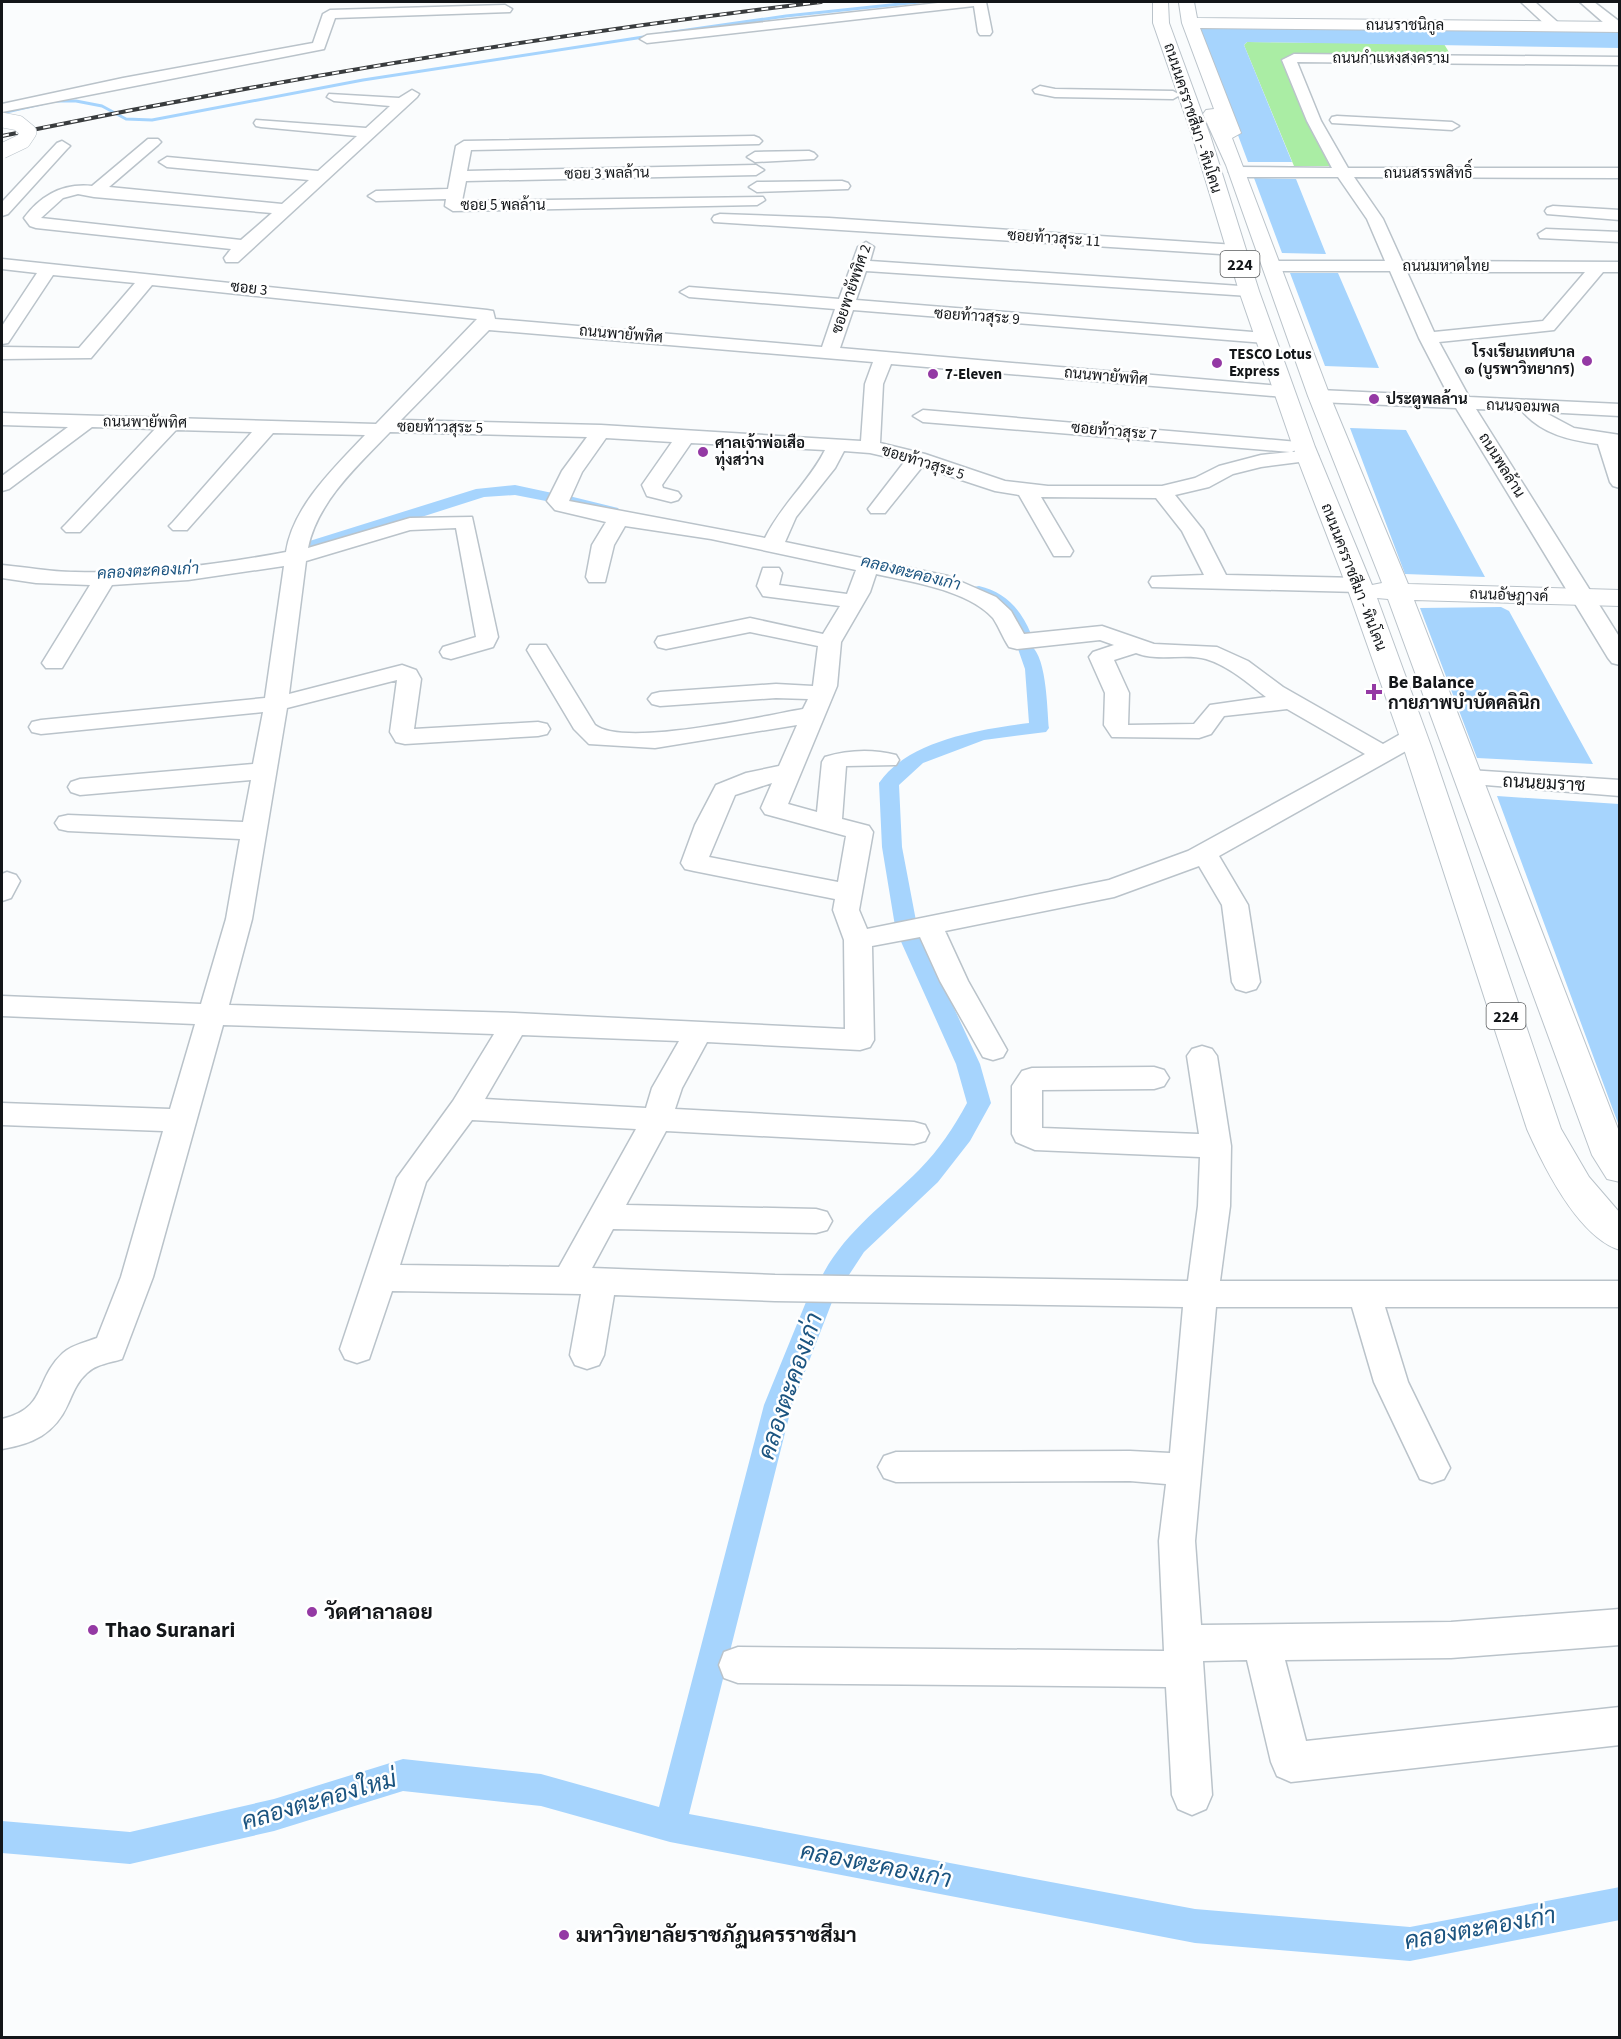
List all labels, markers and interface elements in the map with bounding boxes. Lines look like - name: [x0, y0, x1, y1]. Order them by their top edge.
- street label: ถนนราชนิกูล: [1366, 15, 1444, 36]
- street label: ถนนนครราชสีมา - หินโคน: [1158, 40, 1227, 196]
- street label: ถนนกำแหงสงคราม: [1332, 48, 1450, 69]
- street label: ถนนสรรพสิทธิ์: [1384, 158, 1472, 184]
- street label: ซอย 3 พลล้าน: [564, 162, 650, 185]
- street label: ซอย 5 พลล้าน: [460, 195, 546, 216]
- street label: ซอยท้าวสุระ 11: [1007, 225, 1101, 252]
- street label: ซอยพายัพทิศ 2: [826, 242, 877, 337]
- road number: 224: [1220, 251, 1260, 277]
- street label: ถนนมหาดไทย: [1402, 256, 1490, 277]
- street label: ซอย 3: [229, 276, 268, 301]
- street label: ซอยท้าวสุระ 9: [933, 303, 1021, 330]
- street label: ถนนพายัพทิศ: [578, 320, 664, 349]
- place label: โรงเรียนเทศบาล ๑ (บูรพาวิทยากร): [1464, 341, 1575, 380]
- place label: TESCO Lotus Express: [1229, 344, 1312, 382]
- marker: โรงเรียนเทศบาล ๑ (บูรพาวิทยากร): [1580, 354, 1594, 368]
- marker: TESCO Lotus Express: [1210, 356, 1224, 370]
- street label: ถนนพายัพทิศ: [1063, 362, 1149, 391]
- place label: 7-Eleven: [945, 364, 1002, 385]
- marker: 7-Eleven: [926, 367, 940, 381]
- place label: ประตูพลล้าน: [1386, 389, 1468, 410]
- marker: ประตูพลล้าน: [1367, 392, 1381, 406]
- street label: ถนนจอมพล: [1486, 395, 1560, 418]
- street label: ถนนพายัพทิศ: [103, 411, 187, 434]
- street label: ซอยท้าวสุระ 5: [397, 416, 483, 439]
- street label: ซอยท้าวสุระ 7: [1070, 417, 1158, 446]
- street label: ถนนพลล้าน: [1473, 429, 1530, 502]
- place label: ศาลเจ้าพ่อเสือ ทุ่งสว่าง: [715, 433, 805, 471]
- street label: ซอยท้าวสุระ 5: [879, 440, 967, 485]
- marker: ศาลเจ้าพ่อเสือ ทุ่งสว่าง: [696, 445, 710, 459]
- street label: ถนนนครราชสีมา - หินโคน: [1316, 500, 1391, 654]
- water label: คลองตะคองเก่า: [859, 550, 963, 596]
- water label: คลองตะคองเก่า: [96, 557, 200, 585]
- street label: ถนนอัษฎางค์: [1469, 584, 1549, 607]
- place label: Be Balance กายภาพบำบัดคลินิก: [1388, 670, 1540, 716]
- marker: Be Balance กายภาพบำบัดคลินิก: [1365, 683, 1383, 701]
- street label: ถนนยมราช: [1502, 769, 1586, 798]
- road number: 224: [1486, 1003, 1526, 1029]
- water label: คลองตะคองเก่า: [749, 1308, 832, 1464]
- place label: วัดศาลาลอย: [324, 1597, 433, 1627]
- marker: วัดศาลาลอย: [305, 1605, 319, 1619]
- place label: Thao Suranari: [105, 1615, 235, 1645]
- marker: Thao Suranari: [86, 1623, 100, 1637]
- water label: คลองตะคองใหม่: [238, 1761, 402, 1839]
- water label: คลองตะคองเก่า: [797, 1834, 954, 1897]
- water label: คลองตะคองเก่า: [1402, 1898, 1559, 1959]
- place label: มหาวิทยาลัยราชภัฏนครราชสีมา: [576, 1920, 857, 1950]
- marker: มหาวิทยาลัยราชภัฏนครราชสีมา: [557, 1928, 571, 1942]

